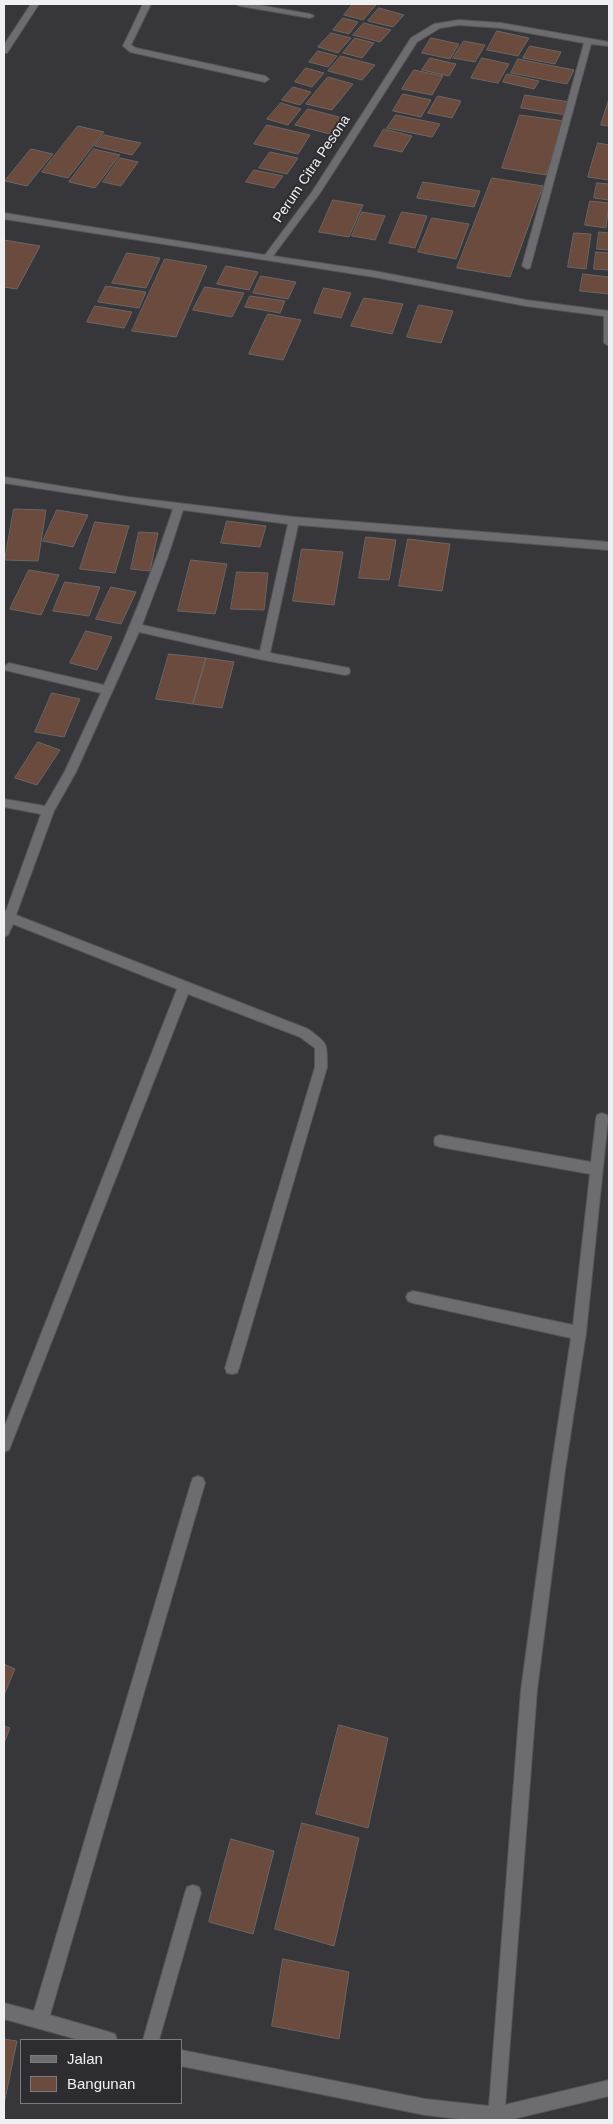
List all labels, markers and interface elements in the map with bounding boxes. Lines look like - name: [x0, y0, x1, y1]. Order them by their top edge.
- street label: Perum Citra Pesona: [270, 112, 354, 226]
- legend: [20, 2039, 182, 2104]
- text: Jalan: [67, 2050, 103, 2067]
- text: Bangunan: [67, 2075, 135, 2092]

